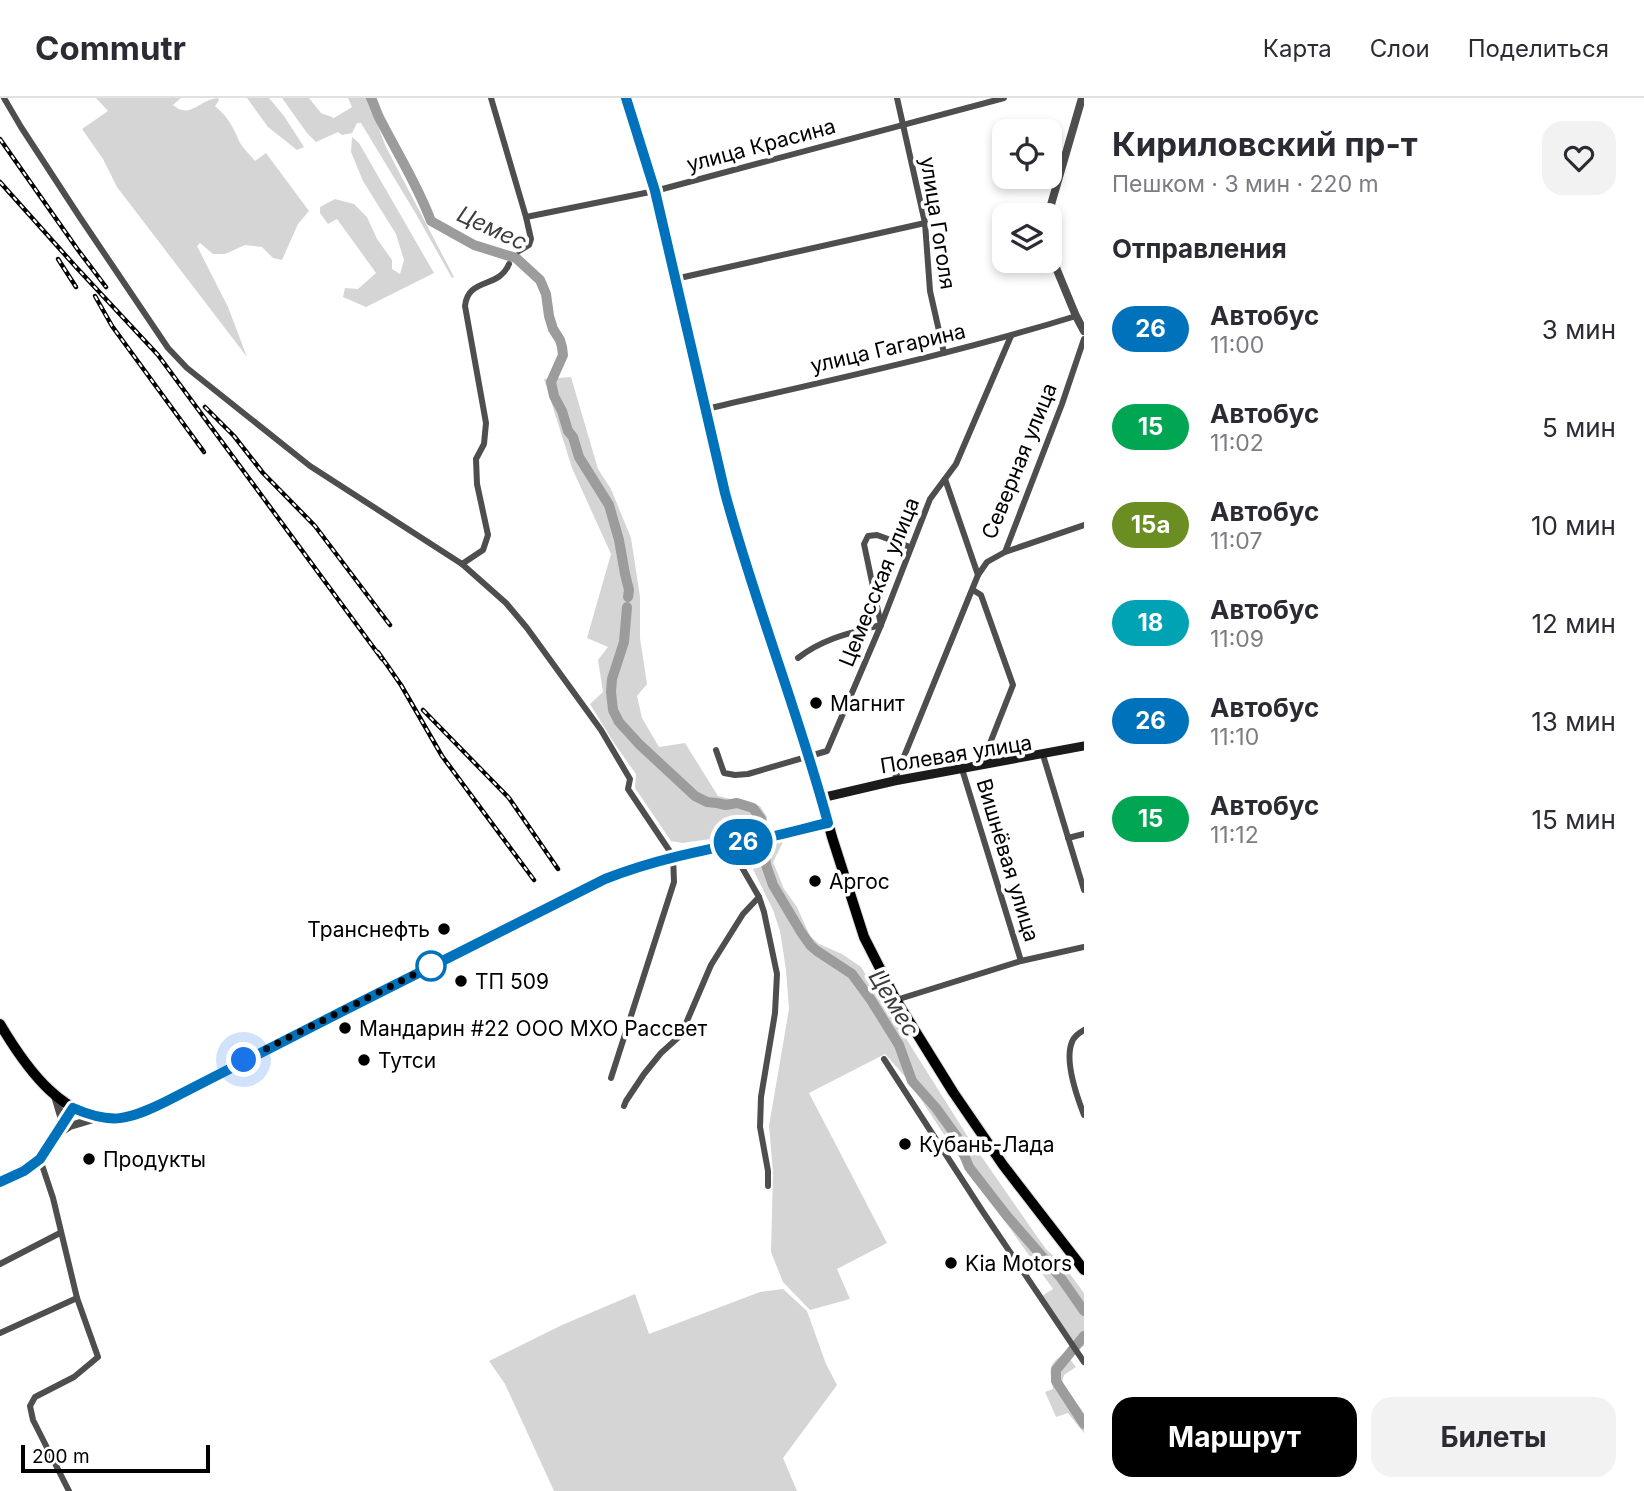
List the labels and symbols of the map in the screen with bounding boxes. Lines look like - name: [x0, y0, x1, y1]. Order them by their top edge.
- street label: улица Красина: [684, 113, 838, 177]
- street label: улица Гоголя: [915, 155, 961, 291]
- water label: Цемес: [453, 200, 531, 256]
- street label: улица Гагарина: [808, 318, 968, 378]
- street label: Северная улица: [976, 379, 1062, 543]
- street label: Цемесская улица: [834, 494, 924, 670]
- place label: Магнит: [830, 691, 905, 716]
- marker: Магнит: [808, 695, 824, 711]
- street label: Полевая улица: [878, 730, 1034, 778]
- street label: Вишнёвая улица: [971, 776, 1045, 944]
- line badge: 26: [712, 819, 774, 865]
- place label: Аргос: [829, 869, 890, 894]
- marker: Аргос: [807, 873, 823, 889]
- place label: Транснефть: [307, 917, 430, 942]
- marker: Транснефть: [436, 921, 452, 937]
- unlabelled marker: [416, 951, 446, 981]
- water label: Цемес: [863, 964, 925, 1042]
- place label: ТП 509: [475, 969, 549, 994]
- marker: ТП 509: [453, 973, 469, 989]
- place label: Мандарин #22 ООО МХО Рассвет: [359, 1016, 708, 1041]
- marker: Мандарин #22 ООО МХО Рассвет: [337, 1020, 353, 1036]
- your location: [226, 1042, 261, 1077]
- place label: Тутси: [378, 1048, 436, 1073]
- marker: Тутси: [356, 1052, 372, 1068]
- place label: Кубань-Лада: [919, 1132, 1055, 1157]
- marker: Кубань-Лада: [897, 1136, 913, 1152]
- place label: Продукты: [103, 1147, 206, 1172]
- marker: Продукты: [81, 1151, 97, 1167]
- place label: Kia Motors: [965, 1251, 1072, 1276]
- marker: Kia Motors: [943, 1255, 959, 1271]
- scale bar: [21, 1442, 210, 1474]

